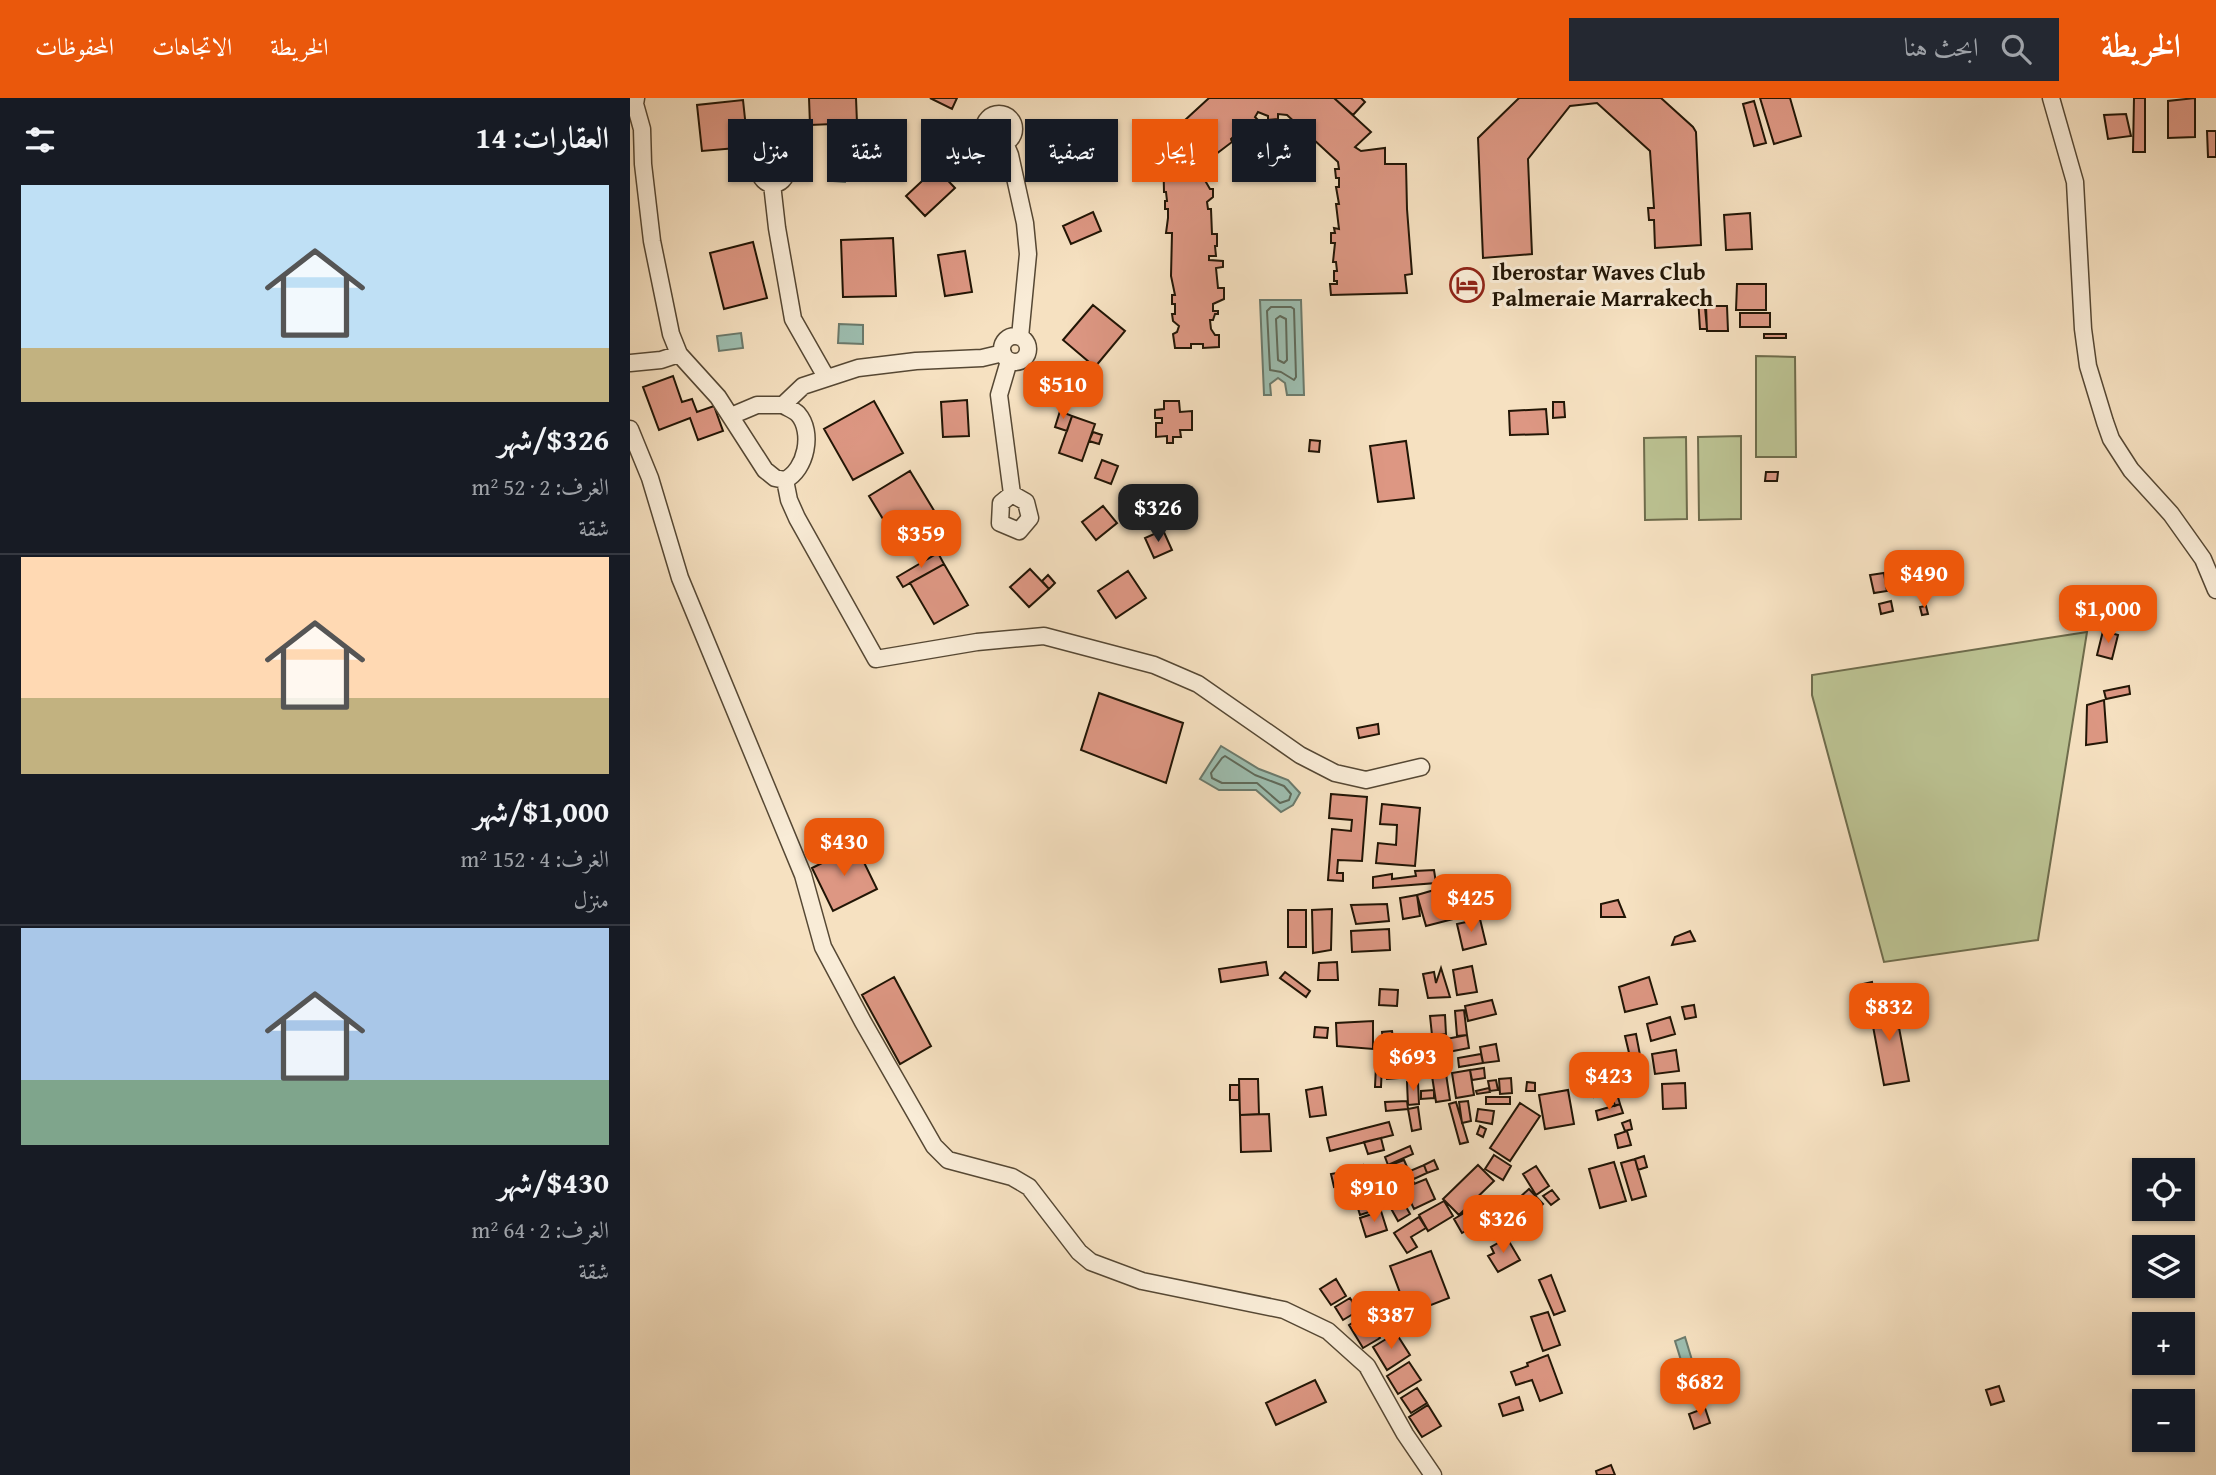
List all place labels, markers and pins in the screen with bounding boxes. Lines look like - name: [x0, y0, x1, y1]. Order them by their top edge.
- place label: Iberostar Waves Club Palmeraie Marrakech: [1492, 255, 1713, 314]
- hotel icon: Iberostar Waves Club Palmeraie Marrakech: [1448, 266, 1486, 304]
- pin: $510: [1022, 362, 1104, 421]
- pin: $326: [1117, 484, 1199, 544]
- pin: $359: [880, 510, 962, 570]
- pin: $490: [1883, 550, 1965, 610]
- pin: $1,000: [2051, 586, 2165, 645]
- pin: $430: [803, 818, 885, 878]
- pin: $425: [1430, 874, 1512, 934]
- pin: $832: [1848, 984, 1930, 1043]
- pin: $693: [1372, 1034, 1454, 1093]
- pin: $423: [1568, 1052, 1650, 1112]
- pin: $910: [1333, 1164, 1415, 1224]
- pin: $326: [1462, 1196, 1544, 1255]
- pin: $387: [1350, 1292, 1432, 1351]
- pin: $682: [1659, 1358, 1741, 1418]

